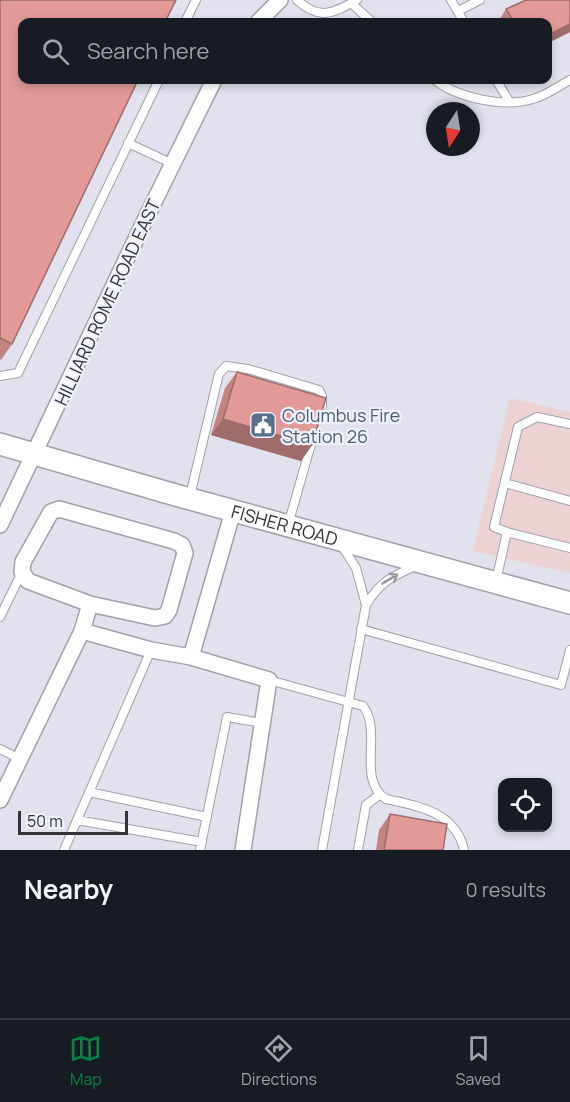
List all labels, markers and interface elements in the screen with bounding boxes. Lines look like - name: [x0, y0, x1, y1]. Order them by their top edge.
- search box: [18, 18, 552, 84]
- icon: search: [39, 35, 72, 68]
- text: Search here: [87, 36, 209, 66]
- north arrow: [426, 102, 480, 156]
- street label: HILLIARD ROME ROAD EAST: [49, 195, 166, 409]
- place label: Columbus Fire Station 26: [282, 403, 400, 448]
- public building icon: Columbus Fire Station 26: [248, 410, 278, 440]
- street label: FISHER ROAD: [229, 499, 341, 551]
- one-way arrow: [381, 572, 398, 584]
- map controls: [498, 778, 552, 832]
- button: locate: [498, 778, 552, 832]
- scale bar: [18, 808, 128, 836]
- text: 50 m: [27, 810, 63, 832]
- text: Nearby: [24, 871, 113, 907]
- text: 0 results: [466, 876, 546, 903]
- tab: Map: [69, 1032, 102, 1090]
- tab: Directions: [241, 1032, 317, 1090]
- tab: Saved: [456, 1032, 501, 1090]

